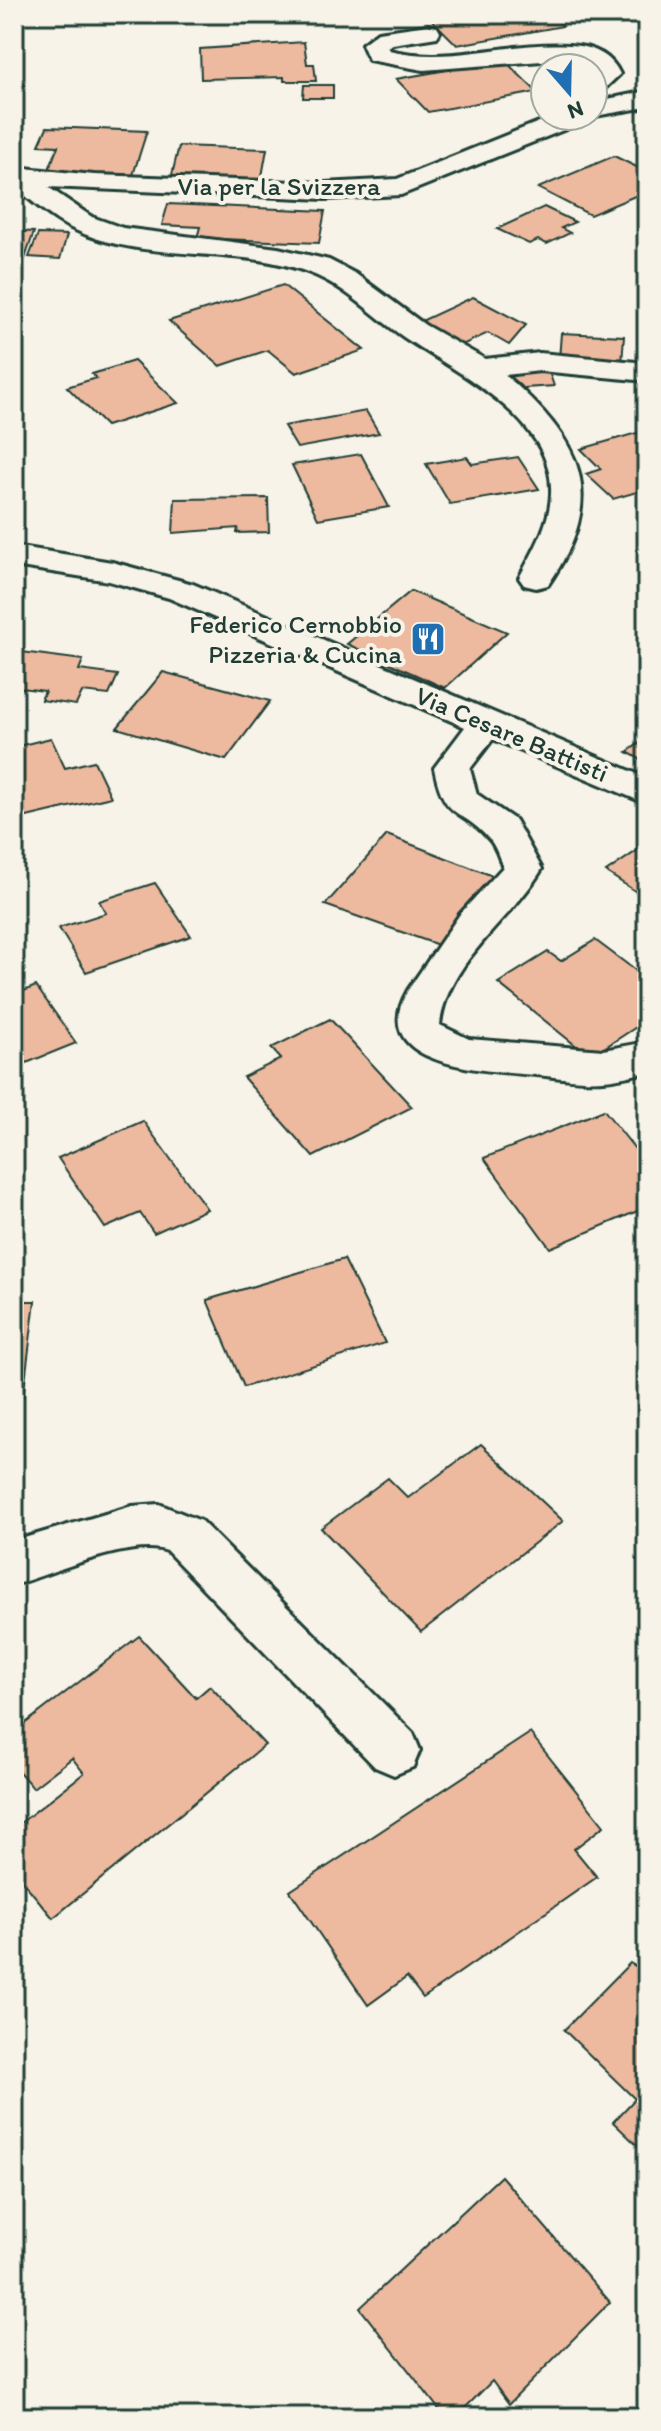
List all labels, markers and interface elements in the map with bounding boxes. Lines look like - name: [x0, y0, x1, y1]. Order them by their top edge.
- north arrow: [529, 52, 609, 132]
- text: N: [564, 95, 587, 126]
- street label: Via per la Svizzera: [178, 170, 381, 202]
- place label: Federico Cernobbio Pizzeria & Cucina: [189, 608, 402, 670]
- restaurant icon: Federico Cernobbio Pizzeria & Cucina: [409, 620, 447, 658]
- street label: Via Cesare Battisti: [411, 679, 613, 789]

